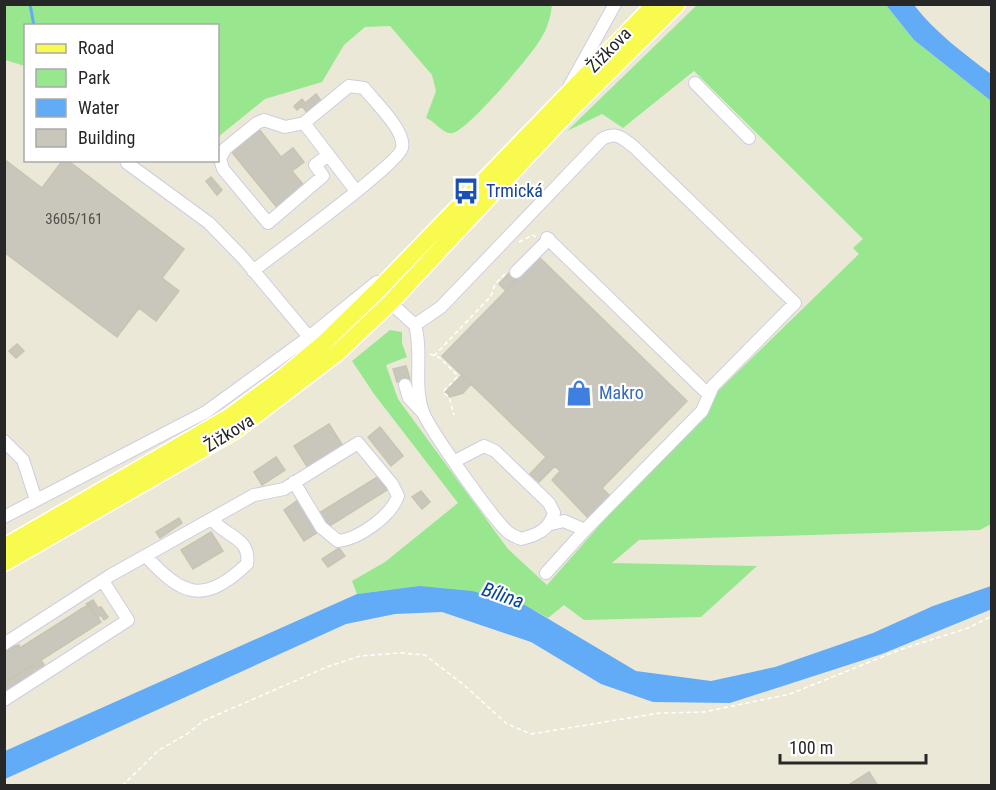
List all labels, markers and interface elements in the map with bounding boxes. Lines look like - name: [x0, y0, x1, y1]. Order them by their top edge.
- street label: Žižkova: [582, 23, 635, 77]
- legend: [24, 24, 219, 162]
- text: Road: [78, 37, 114, 58]
- text: Park: [78, 67, 110, 88]
- text: Water: [78, 97, 120, 118]
- text: Building: [78, 127, 135, 148]
- bus stop icon: Trmická: [451, 176, 481, 206]
- place label: Trmická: [486, 180, 543, 201]
- house number: 3605/161: [45, 210, 103, 228]
- shop icon: Makro: [564, 378, 594, 408]
- place label: Makro: [599, 382, 644, 403]
- street label: Žižkova: [200, 409, 257, 456]
- water label: Bílina: [479, 577, 527, 613]
- scale bar: [780, 727, 926, 765]
- text: 100 m: [789, 737, 833, 758]

